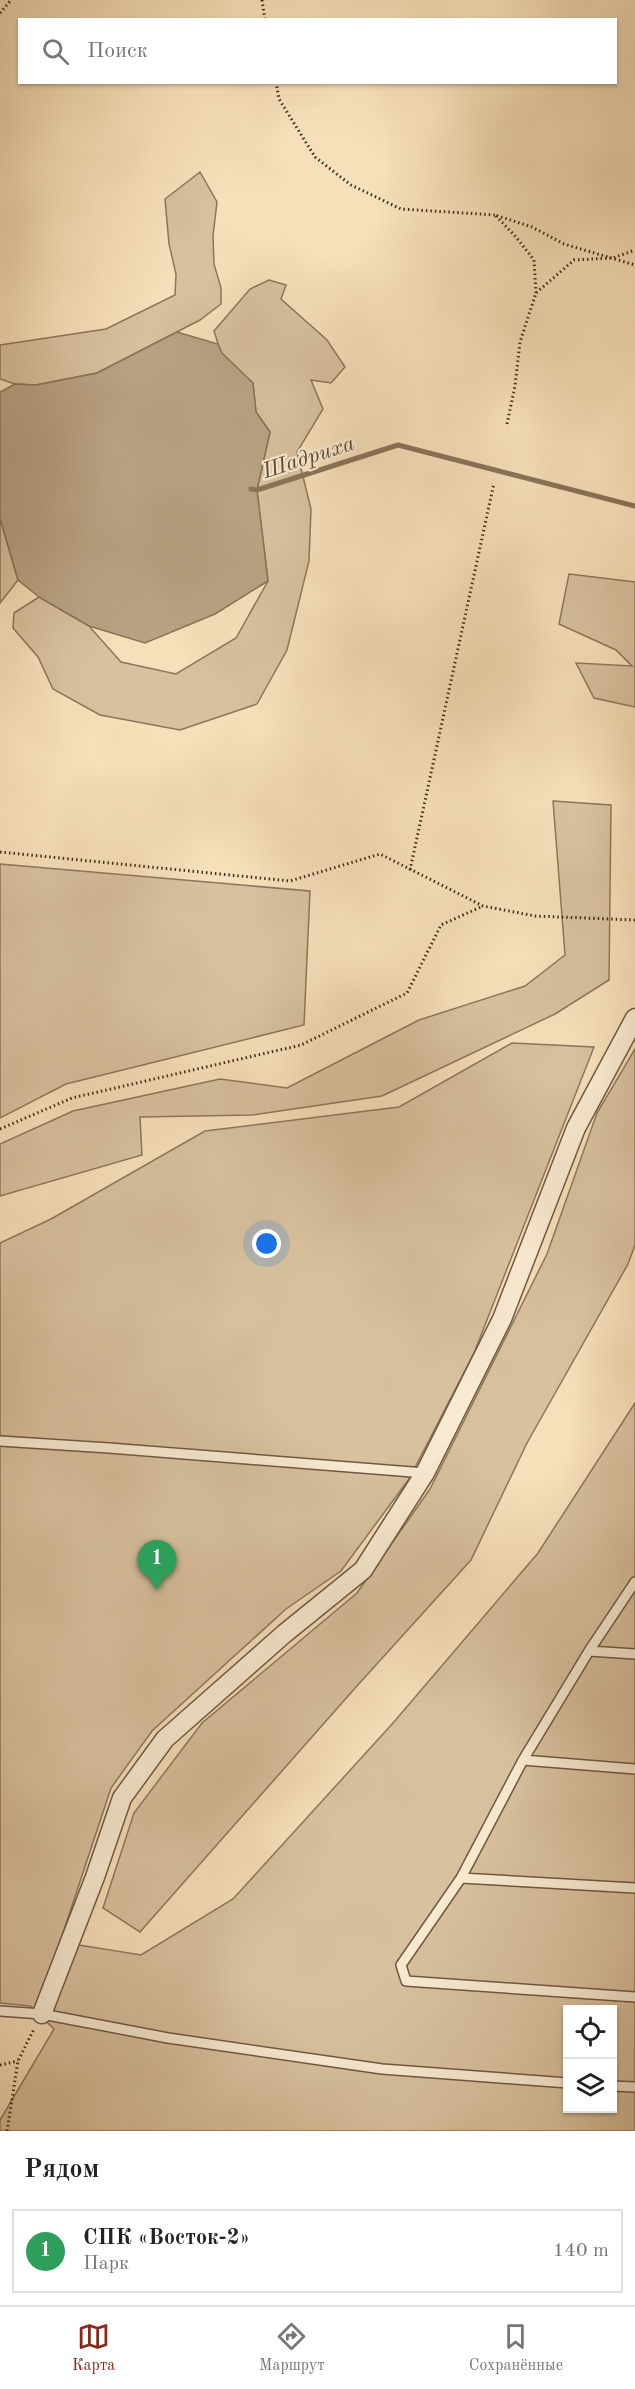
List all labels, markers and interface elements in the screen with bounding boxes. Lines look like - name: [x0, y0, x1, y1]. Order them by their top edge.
- search box: [18, 18, 617, 84]
- icon: search: [39, 35, 72, 68]
- text: Поиск: [87, 40, 148, 62]
- water label: Шадриха: [259, 433, 358, 483]
- your location: [252, 1229, 281, 1258]
- pin: 1: [138, 1540, 176, 1590]
- map controls: [563, 2005, 617, 2113]
- button: locate: [563, 2005, 617, 2059]
- button: layers: [563, 2059, 617, 2113]
- text: Рядом: [24, 2157, 99, 2183]
- text: СПК «Восток-2»: [83, 2227, 250, 2249]
- text: 1: [40, 2241, 51, 2261]
- text: 140 m: [553, 2241, 609, 2261]
- text: Парк: [83, 2254, 129, 2274]
- tab: Карта: [72, 2320, 115, 2376]
- tab: Маршрут: [259, 2320, 325, 2376]
- tab: Сохранённые: [469, 2320, 563, 2376]

